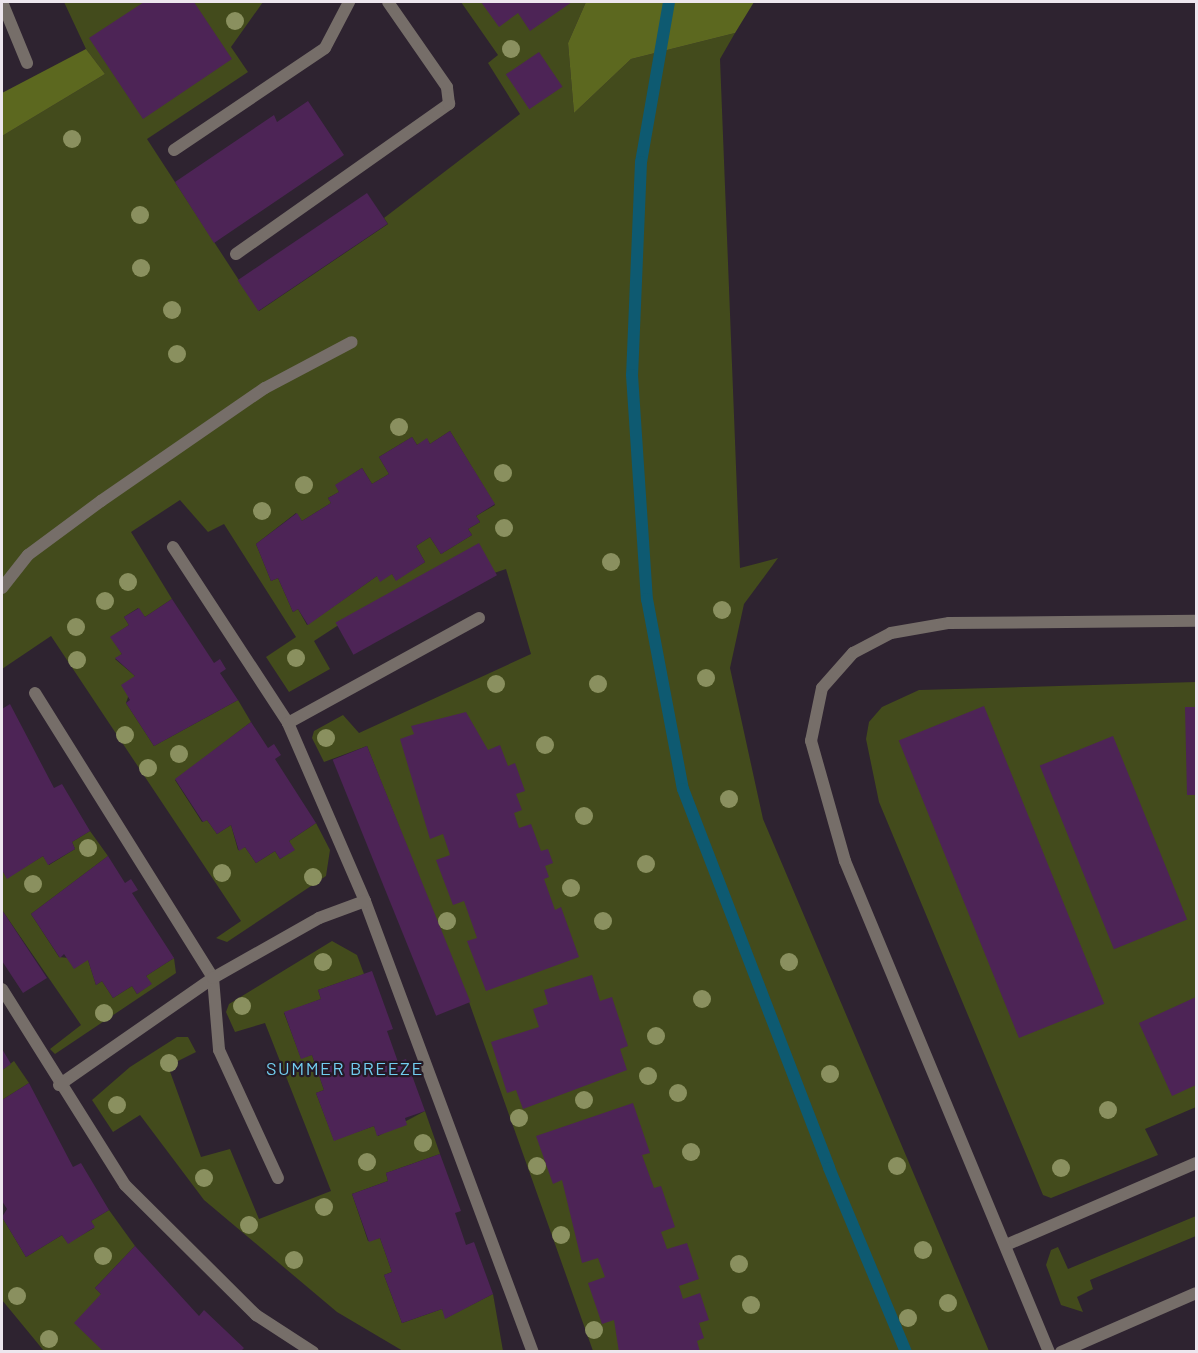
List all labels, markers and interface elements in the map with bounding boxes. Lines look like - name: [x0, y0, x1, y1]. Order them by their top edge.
- district label: SUMMER BREEZE: [266, 1057, 424, 1079]

